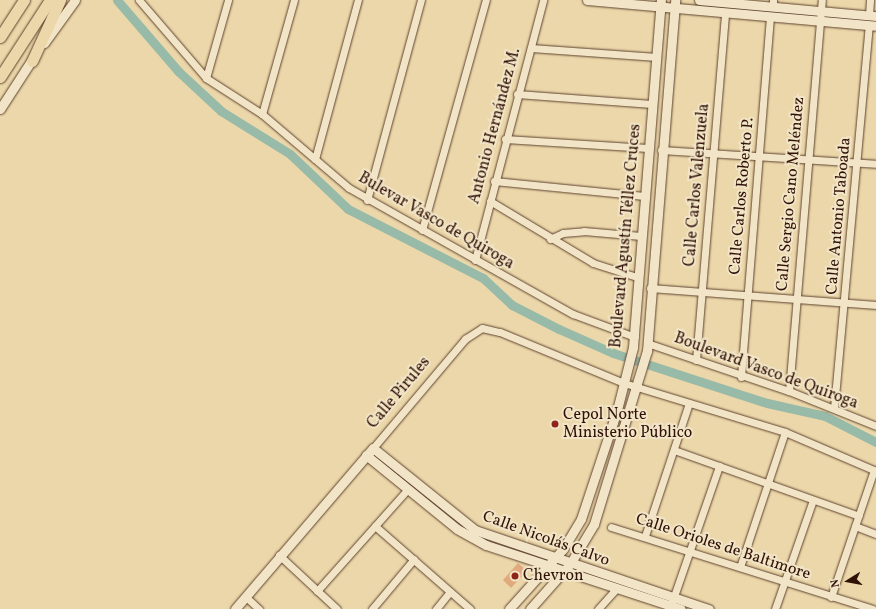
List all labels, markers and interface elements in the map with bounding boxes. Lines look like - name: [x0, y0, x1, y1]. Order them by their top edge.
- street label: Antonio Hernández M.: [465, 46, 525, 206]
- street label: Calle Sergio Cano Meléndez: [773, 96, 809, 292]
- street label: Calle Carlos Valenzuela: [680, 102, 714, 268]
- street label: Calle Carlos Roberto P.: [726, 117, 758, 275]
- street label: Boulevard Agustín Téllez Cruces: [607, 123, 645, 349]
- street label: Calle Antonio Taboada: [823, 136, 855, 296]
- street label: Bulevar Vasco de Quiroga: [354, 168, 518, 274]
- street label: Boulevard Vasco de Quiroga: [671, 329, 861, 413]
- street label: Calle Pirules: [363, 353, 435, 433]
- place label: Cepol Norte Ministerio Público: [563, 405, 692, 443]
- marker: Cepol Norte Ministerio Público: [550, 419, 560, 429]
- street label: Calle Nicolás Calvo: [480, 507, 612, 571]
- street label: Calle Orioles de Baltimore: [633, 510, 813, 584]
- north arrow: [828, 561, 868, 601]
- place label: Chevron: [523, 566, 584, 586]
- marker: Chevron: [510, 571, 520, 581]
- text: N: [828, 578, 844, 589]

